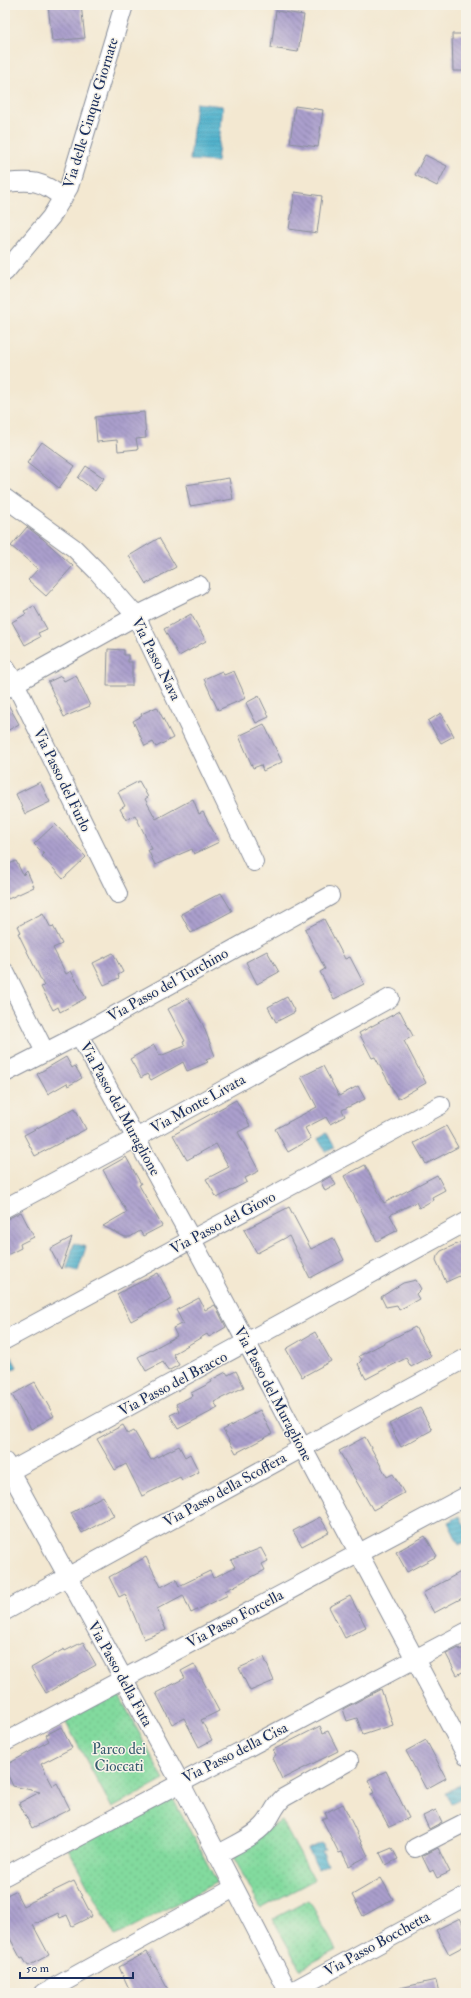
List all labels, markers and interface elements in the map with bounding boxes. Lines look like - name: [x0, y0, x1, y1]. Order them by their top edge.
- street label: Via delle Cinque Giornate: [59, 35, 123, 191]
- street label: Via Passo Nava: [127, 614, 185, 704]
- street label: Via Passo del Furlo: [29, 725, 95, 835]
- street label: Via Passo del Turchino: [104, 944, 232, 1026]
- street label: Via Passo del Muraglione: [75, 1039, 165, 1179]
- street label: Via Monte Livata: [147, 1070, 250, 1138]
- street label: Via Passo del Giovo: [167, 1187, 279, 1259]
- street label: Via Passo del Muraglione: [229, 1323, 317, 1465]
- street label: Via Passo del Bracco: [115, 1347, 231, 1421]
- street label: Via Passo della Scoffera: [160, 1448, 291, 1532]
- street label: Via Passo Forcella: [183, 1585, 287, 1653]
- street label: Via Passo della Futa: [83, 1618, 157, 1731]
- street label: Via Passo della Cisa: [179, 1718, 292, 1788]
- park label: Parco dei Cioccati: [92, 1740, 146, 1776]
- street label: Via Passo Bocchetta: [321, 1907, 434, 1981]
- scale bar: [20, 1954, 133, 1980]
- text: 50 m: [26, 1961, 50, 1976]

